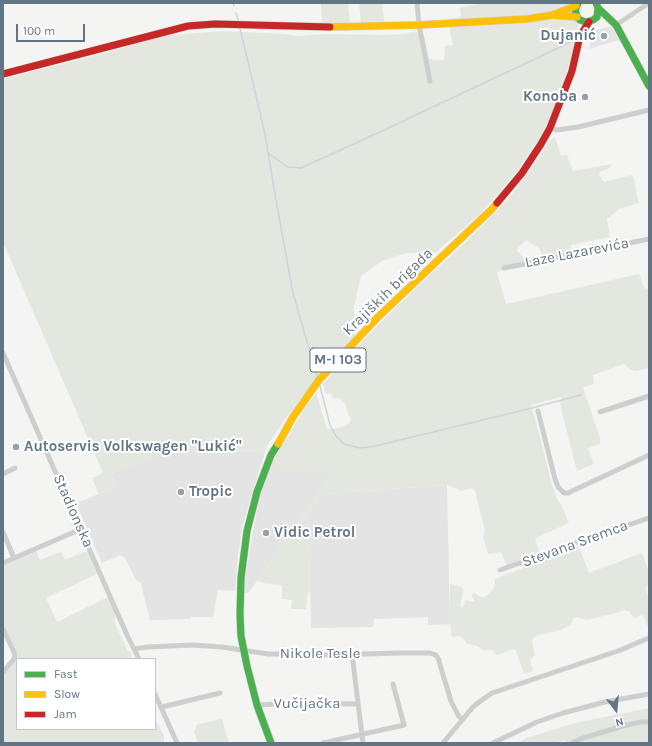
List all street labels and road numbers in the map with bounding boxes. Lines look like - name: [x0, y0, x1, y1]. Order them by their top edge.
- street label: Laze Lazarevića: [524, 234, 630, 272]
- street label: Krajiških brigada: [339, 245, 437, 339]
- road number: M-I 103: [310, 348, 366, 372]
- street label: Stadionska: [49, 472, 97, 550]
- street label: Stevana Sremca: [520, 517, 630, 571]
- street label: Nikole Tesle: [280, 645, 360, 663]
- street label: Vučijačka: [273, 695, 341, 713]

